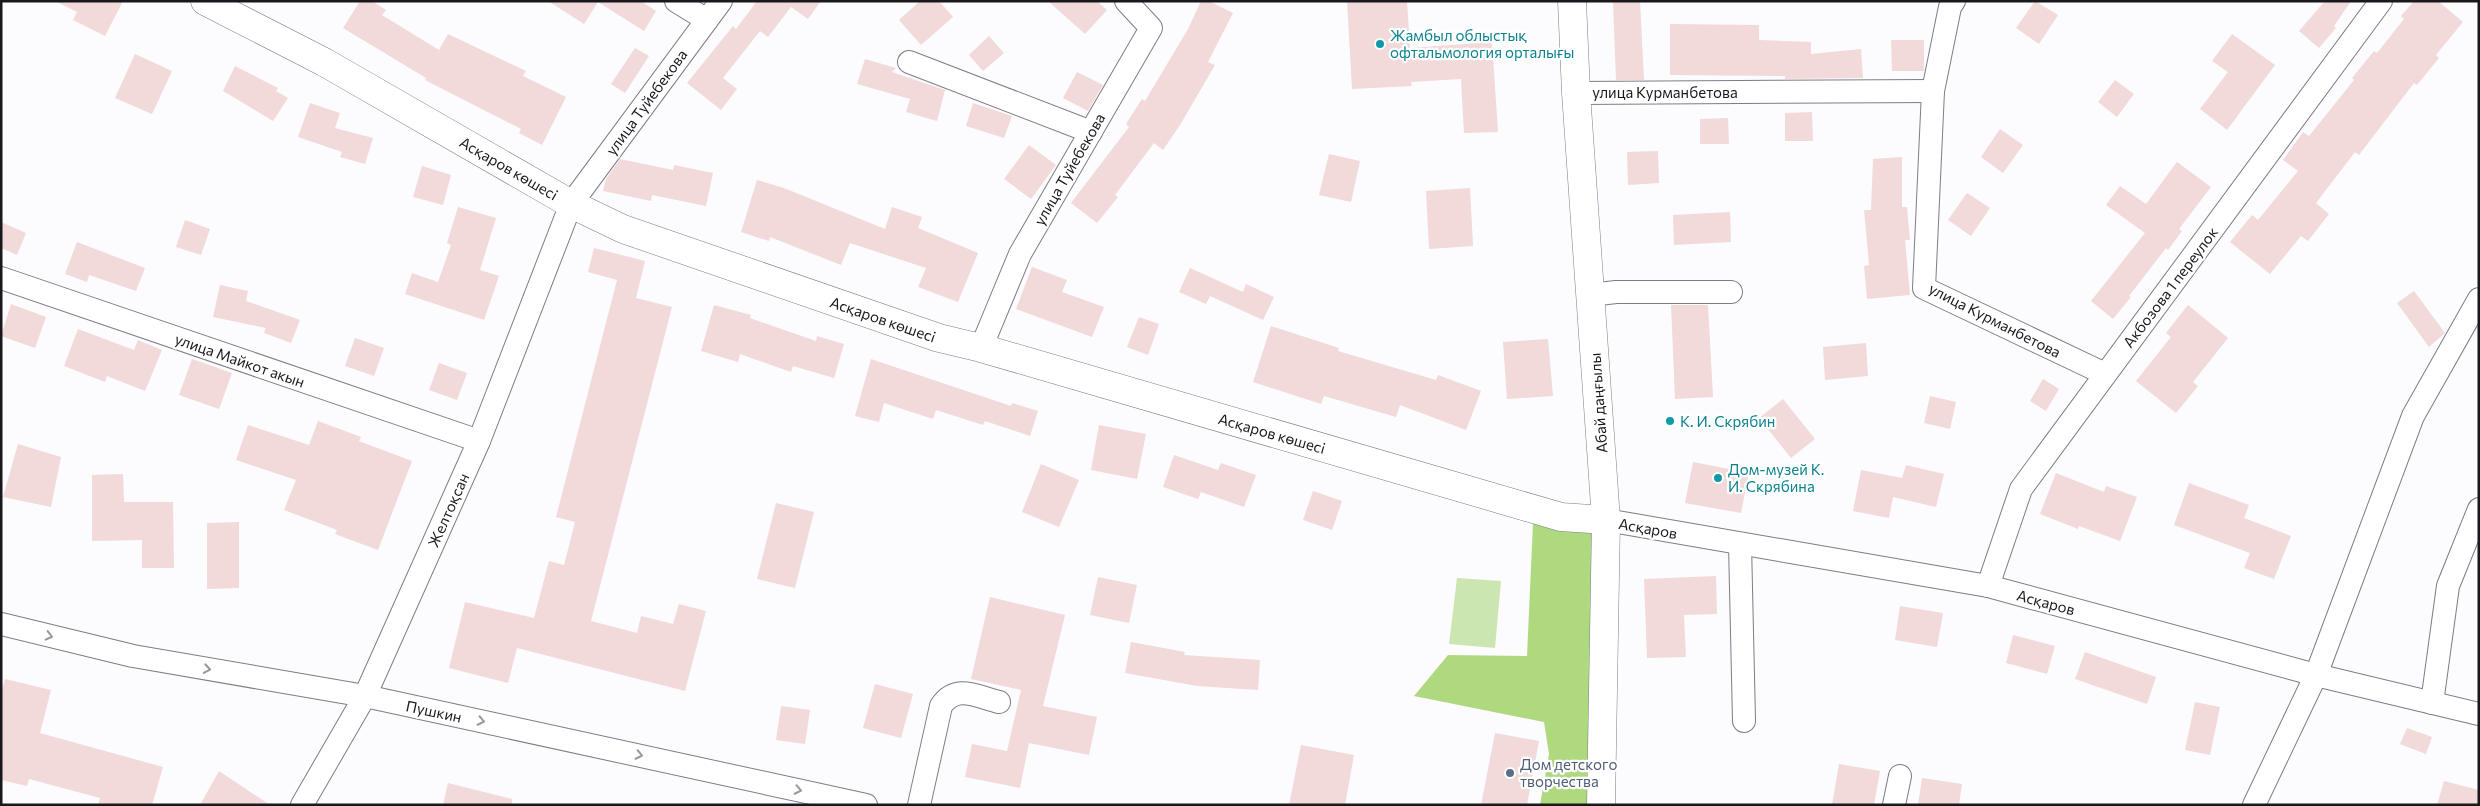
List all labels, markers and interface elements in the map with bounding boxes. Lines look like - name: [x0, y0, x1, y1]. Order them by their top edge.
- place label: Жамбыл облыстық офтальмология орталығы: [1390, 26, 1574, 61]
- marker: Жамбыл облыстық офтальмология орталығы: [1374, 38, 1386, 50]
- street label: улица Туйебекова: [602, 46, 690, 158]
- street label: улица Курманбетова: [1592, 83, 1738, 101]
- street label: улица Туйебекова: [1030, 110, 1108, 228]
- street label: Асқаров көшесі: [457, 133, 561, 203]
- street label: Акбозова 1 переулок: [2119, 223, 2221, 351]
- street label: улица Курманбетова: [1926, 279, 2064, 361]
- street label: Асқаров көшесі: [828, 293, 938, 345]
- street label: улица Майкот акын: [173, 329, 307, 391]
- street label: Абай даңғылы: [1586, 352, 1610, 454]
- street label: Асқаров көшесі: [1216, 409, 1328, 457]
- place label: К. И. Скрябин: [1680, 412, 1775, 430]
- marker: К. И. Скрябин: [1664, 415, 1676, 427]
- place label: Дом-музей К. И. Скрябина: [1728, 460, 1824, 495]
- street label: Желтоқсан: [424, 470, 472, 550]
- marker: Дом-музей К. И. Скрябина: [1712, 472, 1724, 484]
- street label: Асқаров: [1617, 514, 1679, 542]
- street label: Асқаров: [2015, 586, 2077, 618]
- one-way arrow: [44, 630, 52, 640]
- one-way arrow: [203, 664, 212, 674]
- street label: Пушкин: [404, 696, 464, 726]
- one-way arrow: [476, 715, 485, 726]
- one-way arrow: [635, 750, 644, 760]
- place label: Дом детского творчества: [1520, 755, 1617, 790]
- marker: Дом детского творчества: [1504, 767, 1516, 779]
- one-way arrow: [794, 784, 803, 795]

